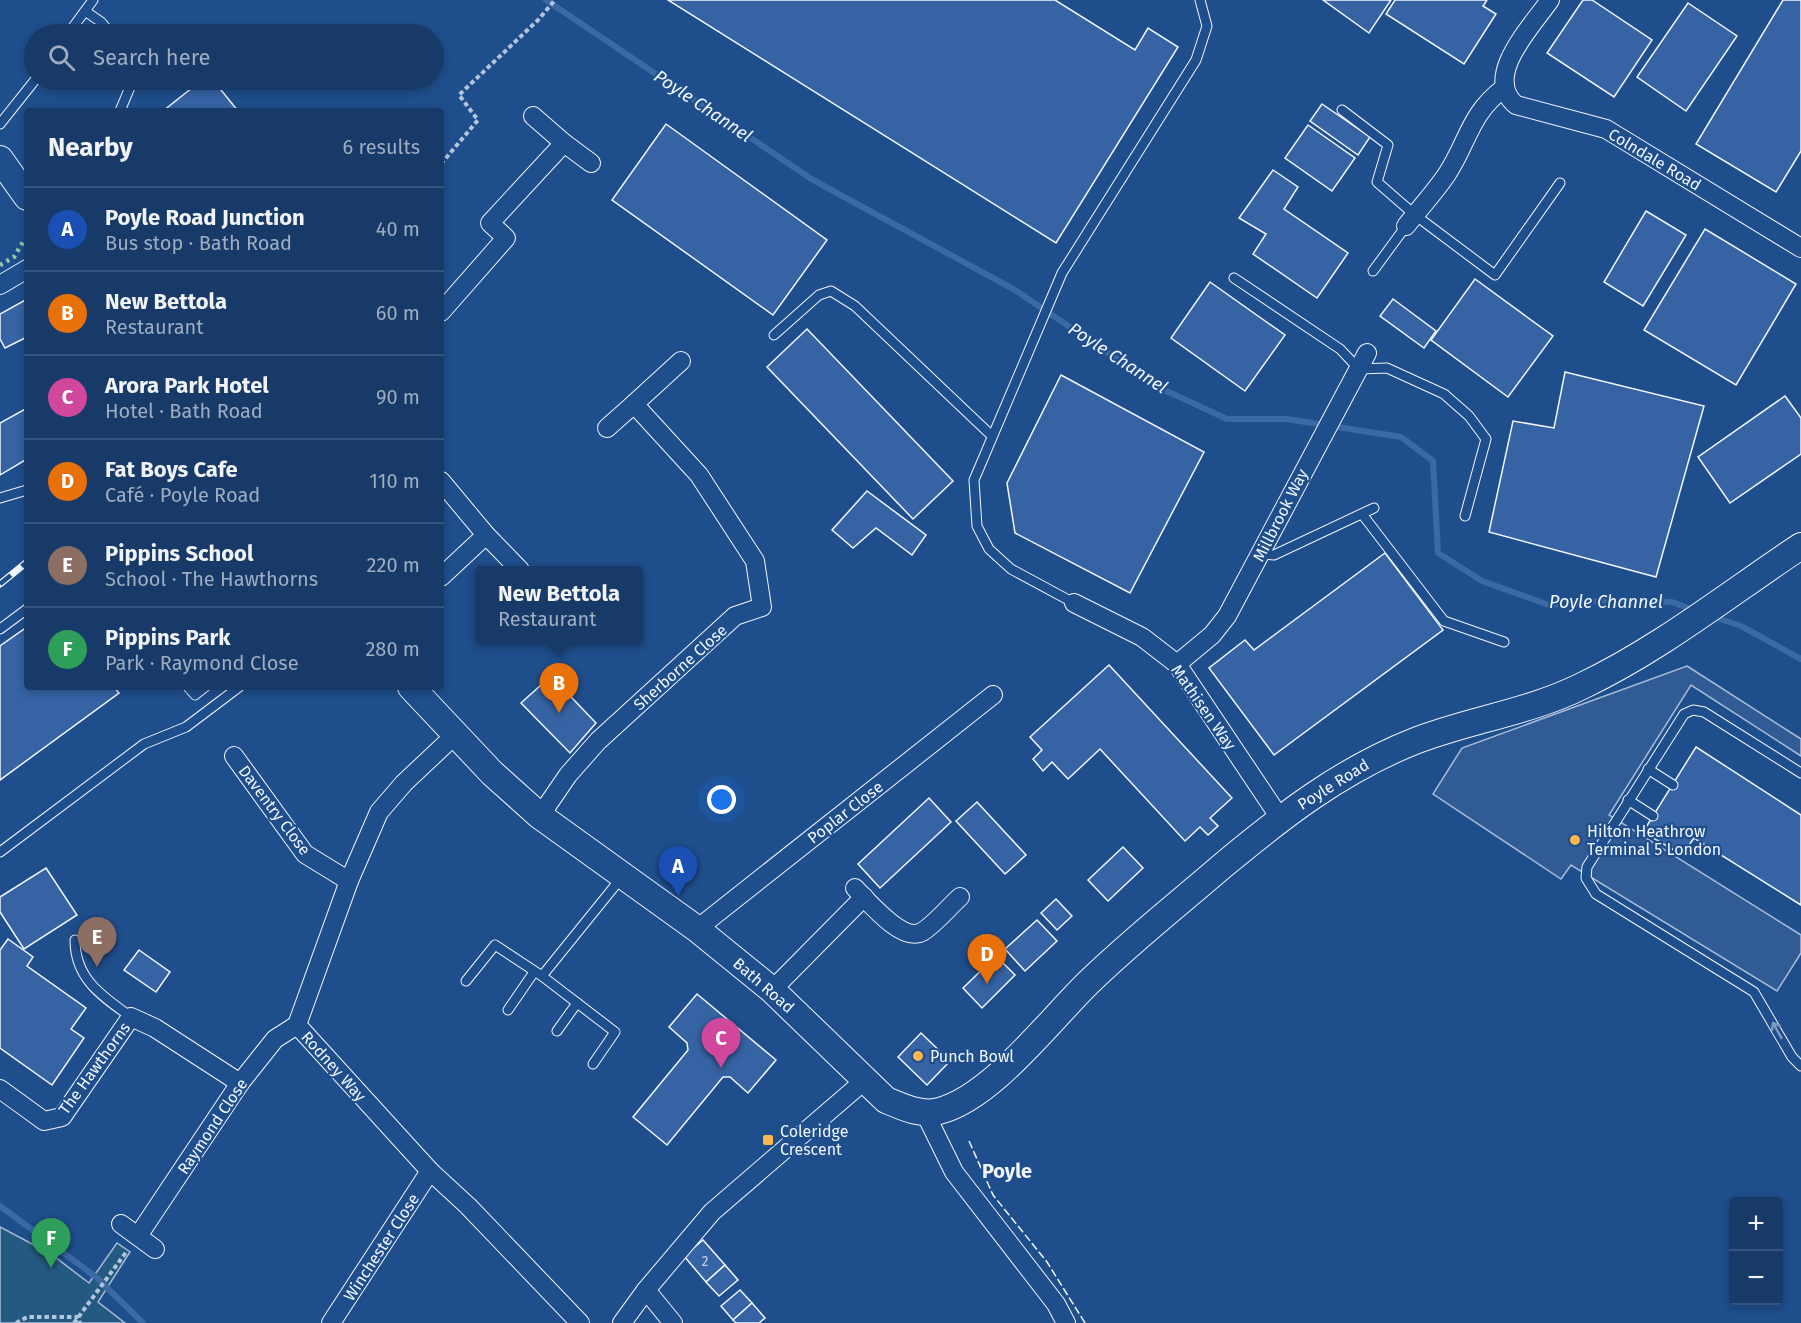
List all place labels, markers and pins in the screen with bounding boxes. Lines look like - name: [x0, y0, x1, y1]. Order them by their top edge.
- pin: B: [540, 664, 578, 713]
- place label: Hilton Heathrow Terminal 5 London: [1587, 822, 1721, 859]
- marker: Hilton Heathrow Terminal 5 London: [1568, 833, 1582, 847]
- pin: A: [658, 846, 698, 896]
- pin: E: [78, 918, 116, 967]
- pin: D: [968, 934, 1006, 984]
- pin: C: [702, 1018, 740, 1068]
- place label: Punch Bowl: [930, 1047, 1014, 1066]
- marker: Punch Bowl: [911, 1049, 925, 1063]
- place label: Coleridge Crescent: [780, 1122, 848, 1159]
- marker: Coleridge Crescent: [761, 1133, 775, 1147]
- pin: F: [32, 1218, 70, 1268]

